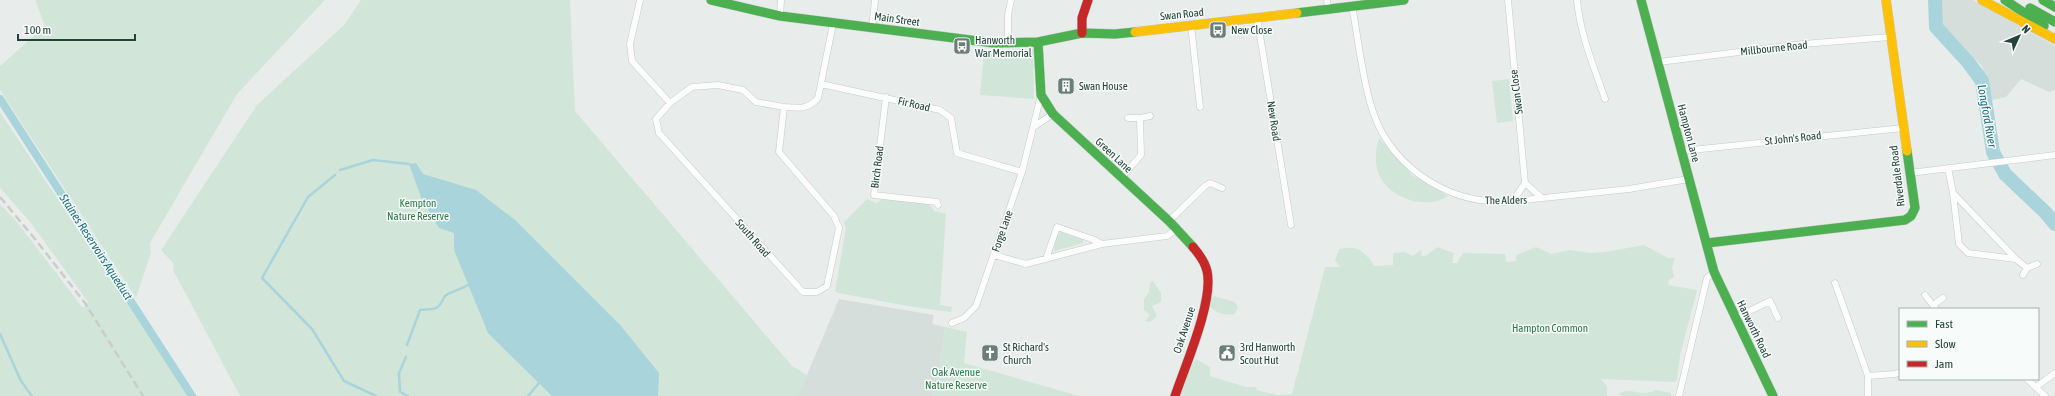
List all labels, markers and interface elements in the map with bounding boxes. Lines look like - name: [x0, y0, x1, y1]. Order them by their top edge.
- street label: Swan Road: [1160, 6, 1204, 22]
- street label: Main Street: [873, 10, 921, 28]
- scale bar: [18, 16, 135, 42]
- north arrow: [1999, 16, 2039, 56]
- bus stop icon: New Close: [1208, 20, 1228, 40]
- text: 100 m: [24, 23, 51, 37]
- text: N: [2020, 23, 2033, 36]
- place label: New Close: [1231, 24, 1272, 36]
- place label: Hanworth War Memorial: [975, 34, 1032, 59]
- bus stop icon: Hanworth War Memorial: [952, 36, 972, 56]
- street label: Millbourne Road: [1740, 39, 1808, 57]
- street label: Swan Close: [1507, 69, 1525, 115]
- building icon: Swan House: [1056, 76, 1076, 96]
- place label: Swan House: [1079, 80, 1128, 92]
- water label: Longford River: [1975, 83, 2000, 149]
- street label: Fir Road: [897, 94, 931, 114]
- street label: New Road: [1265, 100, 1283, 142]
- street label: Hampton Lane: [1676, 103, 1702, 163]
- street label: St John's Road: [1764, 129, 1822, 147]
- street label: Green Lane: [1093, 135, 1135, 175]
- street label: Birch Road: [868, 145, 886, 189]
- street label: Riverdale Road: [1887, 145, 1907, 207]
- water label: Staines Reservoirs Aqueduct: [56, 191, 136, 303]
- street label: The Alders: [1485, 194, 1527, 206]
- park label: Kempton Nature Reserve: [387, 197, 449, 222]
- street label: Forge Lane: [989, 209, 1015, 253]
- street label: South Road: [733, 217, 773, 259]
- street label: Hanworth Road: [1735, 298, 1773, 360]
- street label: Oak Avenue: [1171, 305, 1197, 355]
- legend: [1899, 308, 2039, 380]
- text: Fast: [1935, 317, 1953, 331]
- park label: Hampton Common: [1512, 322, 1588, 334]
- text: Slow: [1935, 337, 1956, 351]
- place label: St Richard's Church: [1003, 341, 1049, 366]
- place label: 3rd Hanworth Scout Hut: [1240, 341, 1295, 366]
- church icon: St Richard's Church: [980, 343, 1000, 363]
- public building icon: 3rd Hanworth Scout Hut: [1217, 343, 1237, 363]
- text: Jam: [1935, 357, 1953, 371]
- park label: Oak Avenue Nature Reserve: [925, 366, 987, 391]

